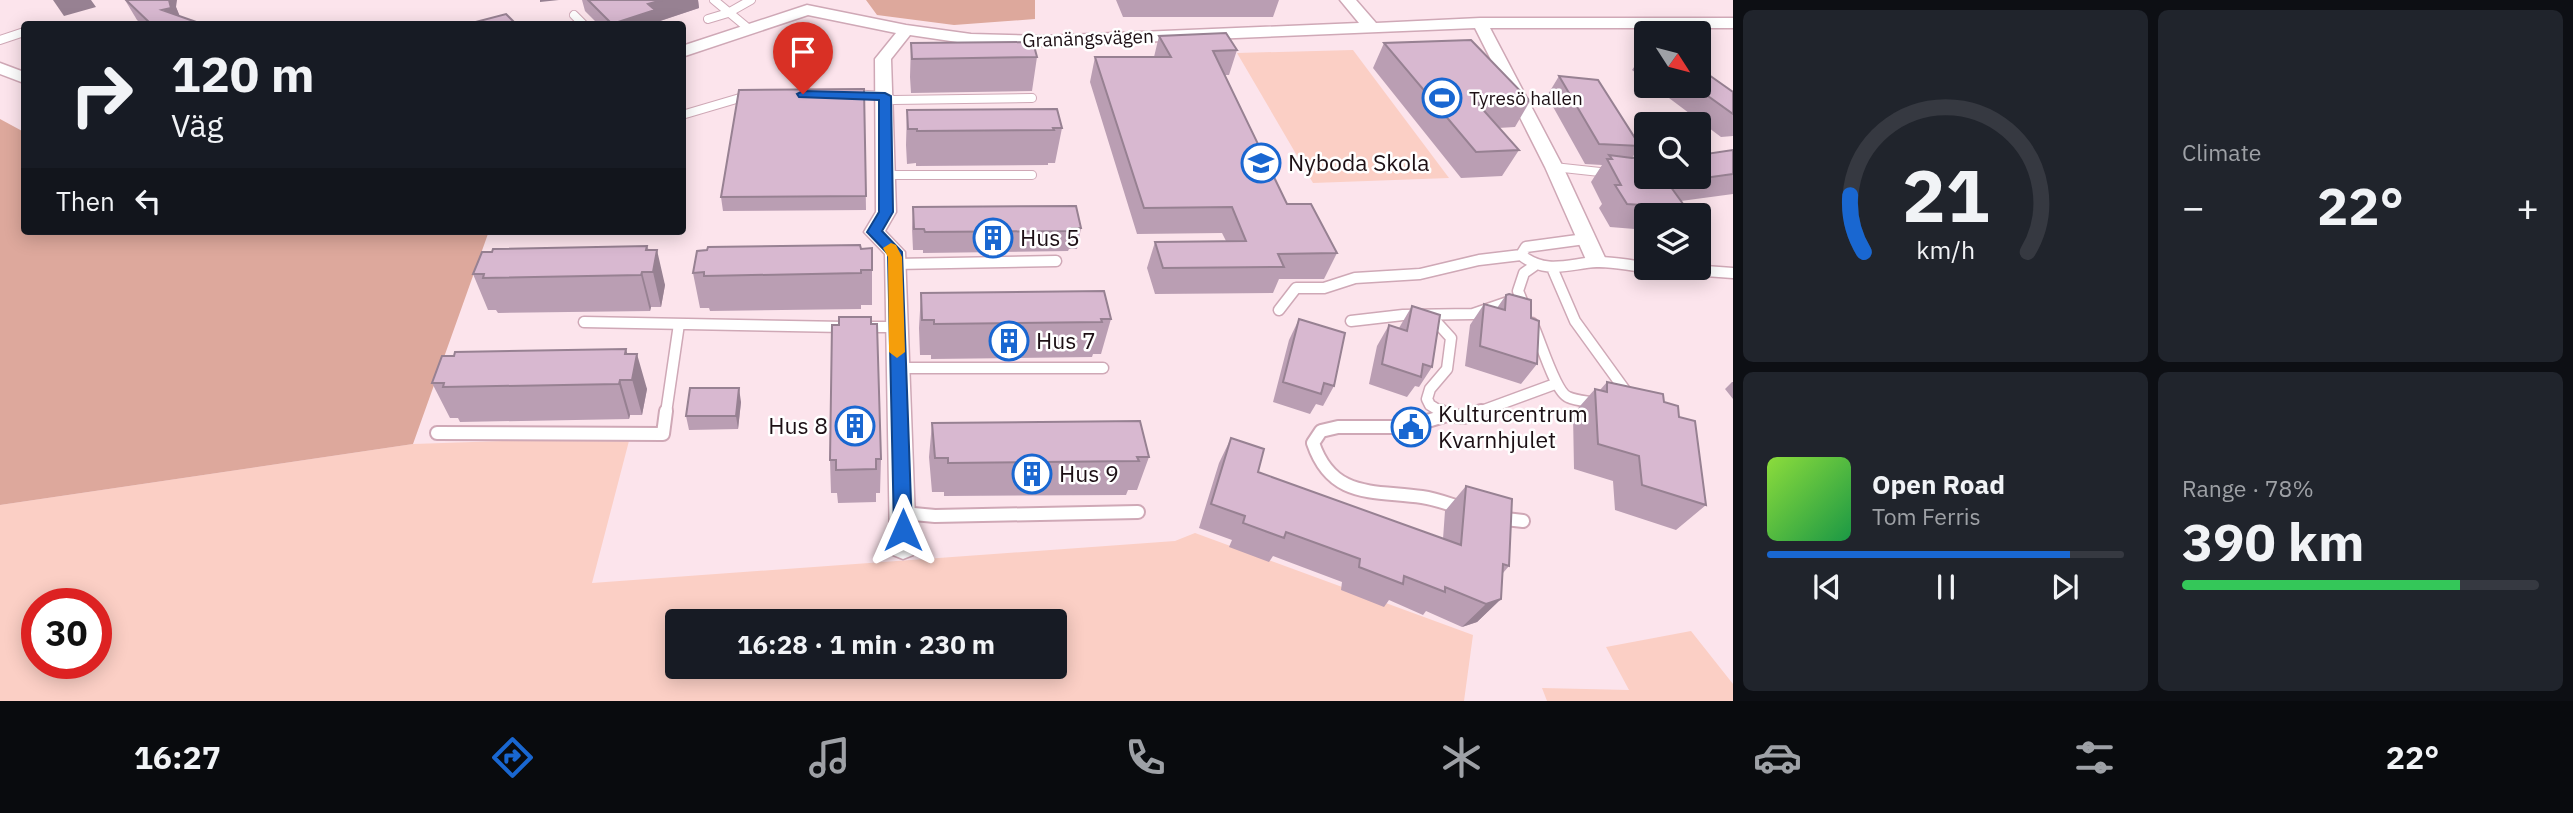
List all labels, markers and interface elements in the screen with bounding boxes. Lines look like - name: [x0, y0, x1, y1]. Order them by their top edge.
- north arrow: [1634, 21, 1712, 98]
- map controls: [1634, 21, 1711, 280]
- pin: [773, 22, 833, 94]
- street label: Granängsvägen: [1022, 24, 1154, 52]
- icon: arrive: [784, 33, 822, 71]
- text: 120 m: [171, 42, 315, 105]
- icon: right: [56, 49, 147, 140]
- sports icon: Tyresö hallen: [1421, 77, 1463, 119]
- place label: Tyresö hallen: [1469, 86, 1583, 110]
- text: Väg: [171, 104, 224, 146]
- button: search: [1634, 112, 1711, 189]
- text: Climate: [2182, 137, 2261, 167]
- school or university icon: Nyboda Skola: [1240, 142, 1282, 184]
- place label: Nyboda Skola: [1288, 147, 1430, 177]
- text: 21: [1902, 147, 1989, 242]
- text: 22°: [2317, 172, 2404, 239]
- icon: left: [129, 182, 167, 220]
- text: −: [2182, 182, 2205, 231]
- text: +: [2516, 182, 2539, 231]
- text: Then: [56, 184, 115, 218]
- button: layers: [1634, 203, 1711, 280]
- building icon: Hus 5: [972, 217, 1014, 259]
- place label: Hus 5: [1020, 222, 1080, 252]
- text: km/h: [1916, 233, 1975, 266]
- building icon: Hus 7: [988, 320, 1030, 362]
- place label: Hus 7: [1036, 325, 1096, 355]
- place label: Kulturcentrum Kvarnhjulet: [1438, 398, 1588, 454]
- building icon: Hus 8: [834, 405, 876, 447]
- public building icon: Kulturcentrum Kvarnhjulet: [1390, 406, 1432, 448]
- place label: Hus 8: [768, 410, 828, 440]
- building icon: Hus 9: [1011, 453, 1053, 495]
- place label: Hus 9: [1059, 458, 1119, 488]
- text: Open Road: [1872, 467, 2005, 501]
- text: Range · 78%: [2182, 473, 2314, 503]
- position arrow: [866, 493, 940, 567]
- text: Tom Ferris: [1872, 501, 1981, 531]
- text: 390 km: [2182, 508, 2364, 575]
- icon: previous: [1808, 568, 1846, 606]
- icon: pause: [1927, 568, 1965, 606]
- icon: next: [2046, 568, 2084, 606]
- speed limit sign: 30: [21, 588, 112, 679]
- text: 16:28 · 1 min · 230 m: [737, 627, 995, 661]
- icon: directions: [488, 733, 537, 782]
- icon: music: [805, 733, 854, 782]
- icon: phone: [1121, 733, 1170, 782]
- icon: climate: [1437, 733, 1486, 782]
- icon: car: [1753, 733, 1802, 782]
- icon: filters: [2070, 733, 2119, 782]
- text: 16:27: [134, 736, 221, 778]
- text: 22°: [2386, 736, 2439, 778]

